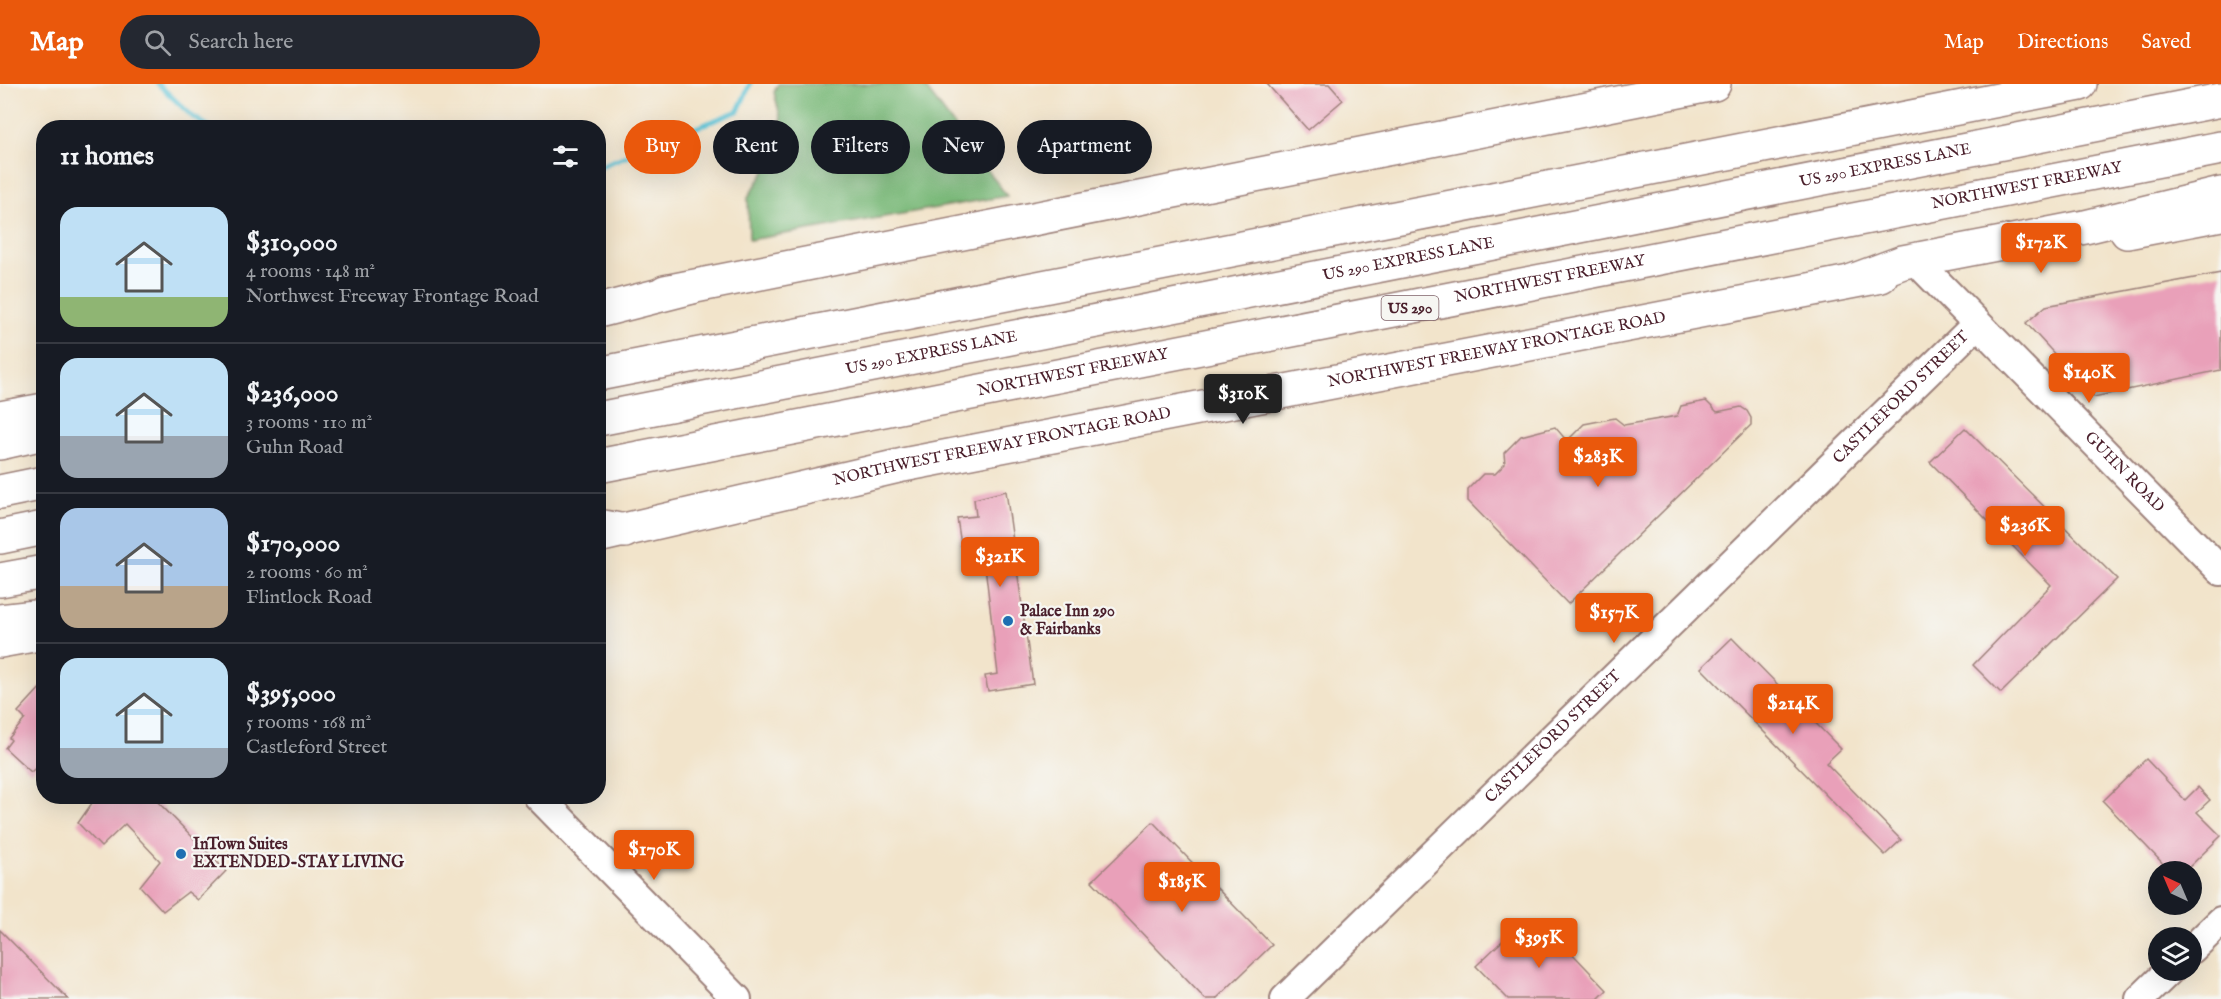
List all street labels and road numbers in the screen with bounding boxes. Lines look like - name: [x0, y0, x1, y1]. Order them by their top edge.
- street label: US 290 EXPRESS LANE: [1798, 139, 1973, 193]
- street label: NORTHWEST FREEWAY: [1930, 157, 2125, 215]
- street label: US 290 EXPRESS LANE: [1321, 233, 1496, 286]
- street label: NORTHWEST FREEWAY: [1453, 251, 1648, 308]
- road number: US 290: [1382, 296, 1438, 320]
- street label: NORTHWEST FREEWAY FRONTAGE ROAD: [1326, 308, 1668, 393]
- street label: US 290 EXPRESS LANE: [844, 327, 1019, 380]
- street label: CASTLEFORD STREET: [1829, 327, 1974, 468]
- street label: NORTHWEST FREEWAY: [976, 344, 1171, 401]
- street label: NORTHWEST FREEWAY FRONTAGE ROAD: [831, 403, 1173, 491]
- street label: GUHN ROAD: [2080, 428, 2168, 517]
- street label: CASTLEFORD STREET: [1481, 666, 1626, 808]

